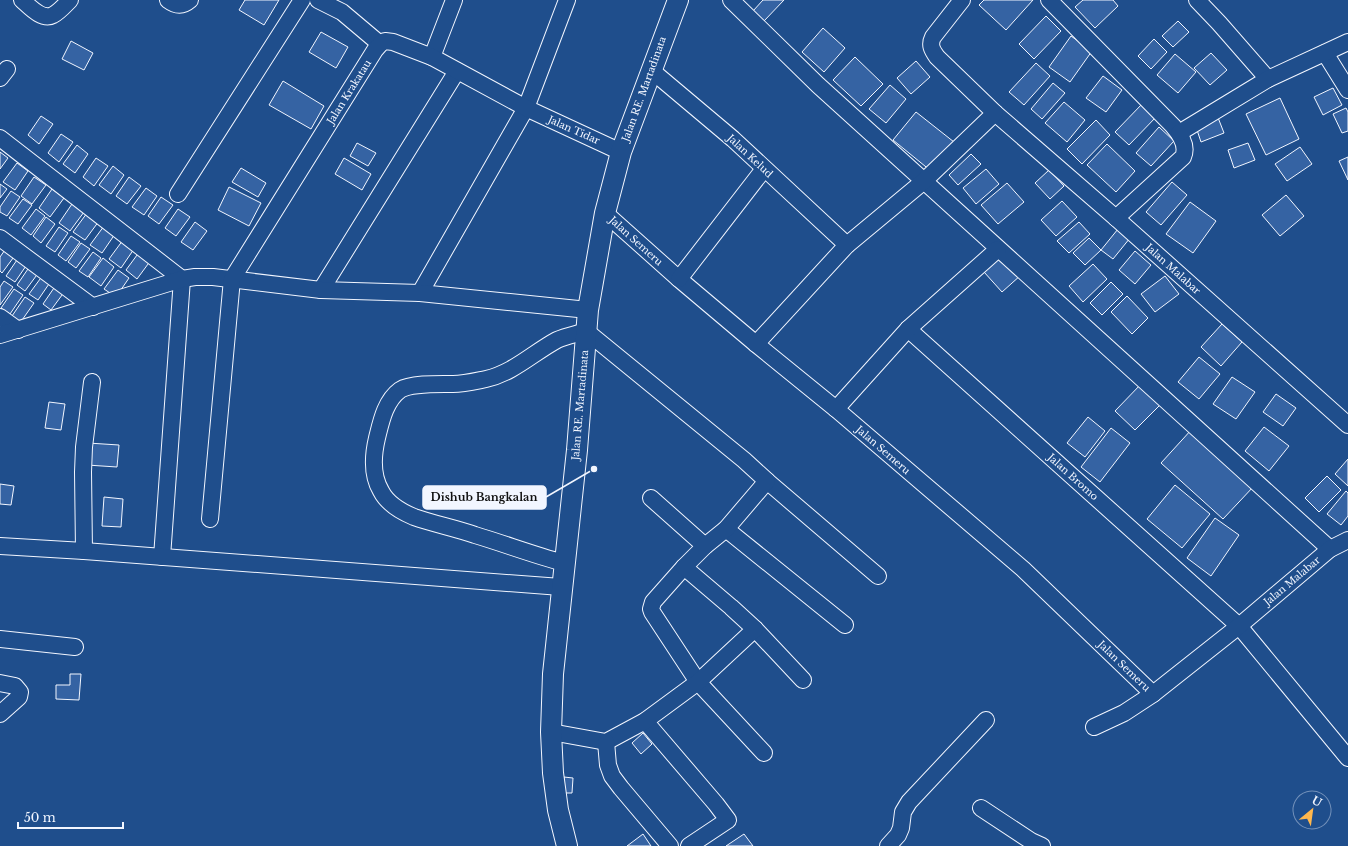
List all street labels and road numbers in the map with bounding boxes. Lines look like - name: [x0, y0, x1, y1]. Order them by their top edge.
- street label: Jalan RE. Martadinata: [618, 34, 669, 145]
- street label: Jalan Krakatau: [323, 57, 374, 128]
- street label: Jalan Tidar: [544, 112, 602, 147]
- street label: Jalan Kelud: [723, 130, 776, 181]
- street label: Jalan Semeru: [605, 212, 666, 269]
- street label: Jalan Malabar: [1141, 239, 1203, 297]
- street label: Jalan RE. Martadinata: [569, 349, 591, 463]
- street label: Jalan Semeru: [852, 422, 913, 477]
- street label: Jalan Bromo: [1043, 449, 1101, 503]
- street label: Jalan Malabar: [1260, 553, 1323, 610]
- street label: Jalan Semeru: [1094, 636, 1153, 694]

